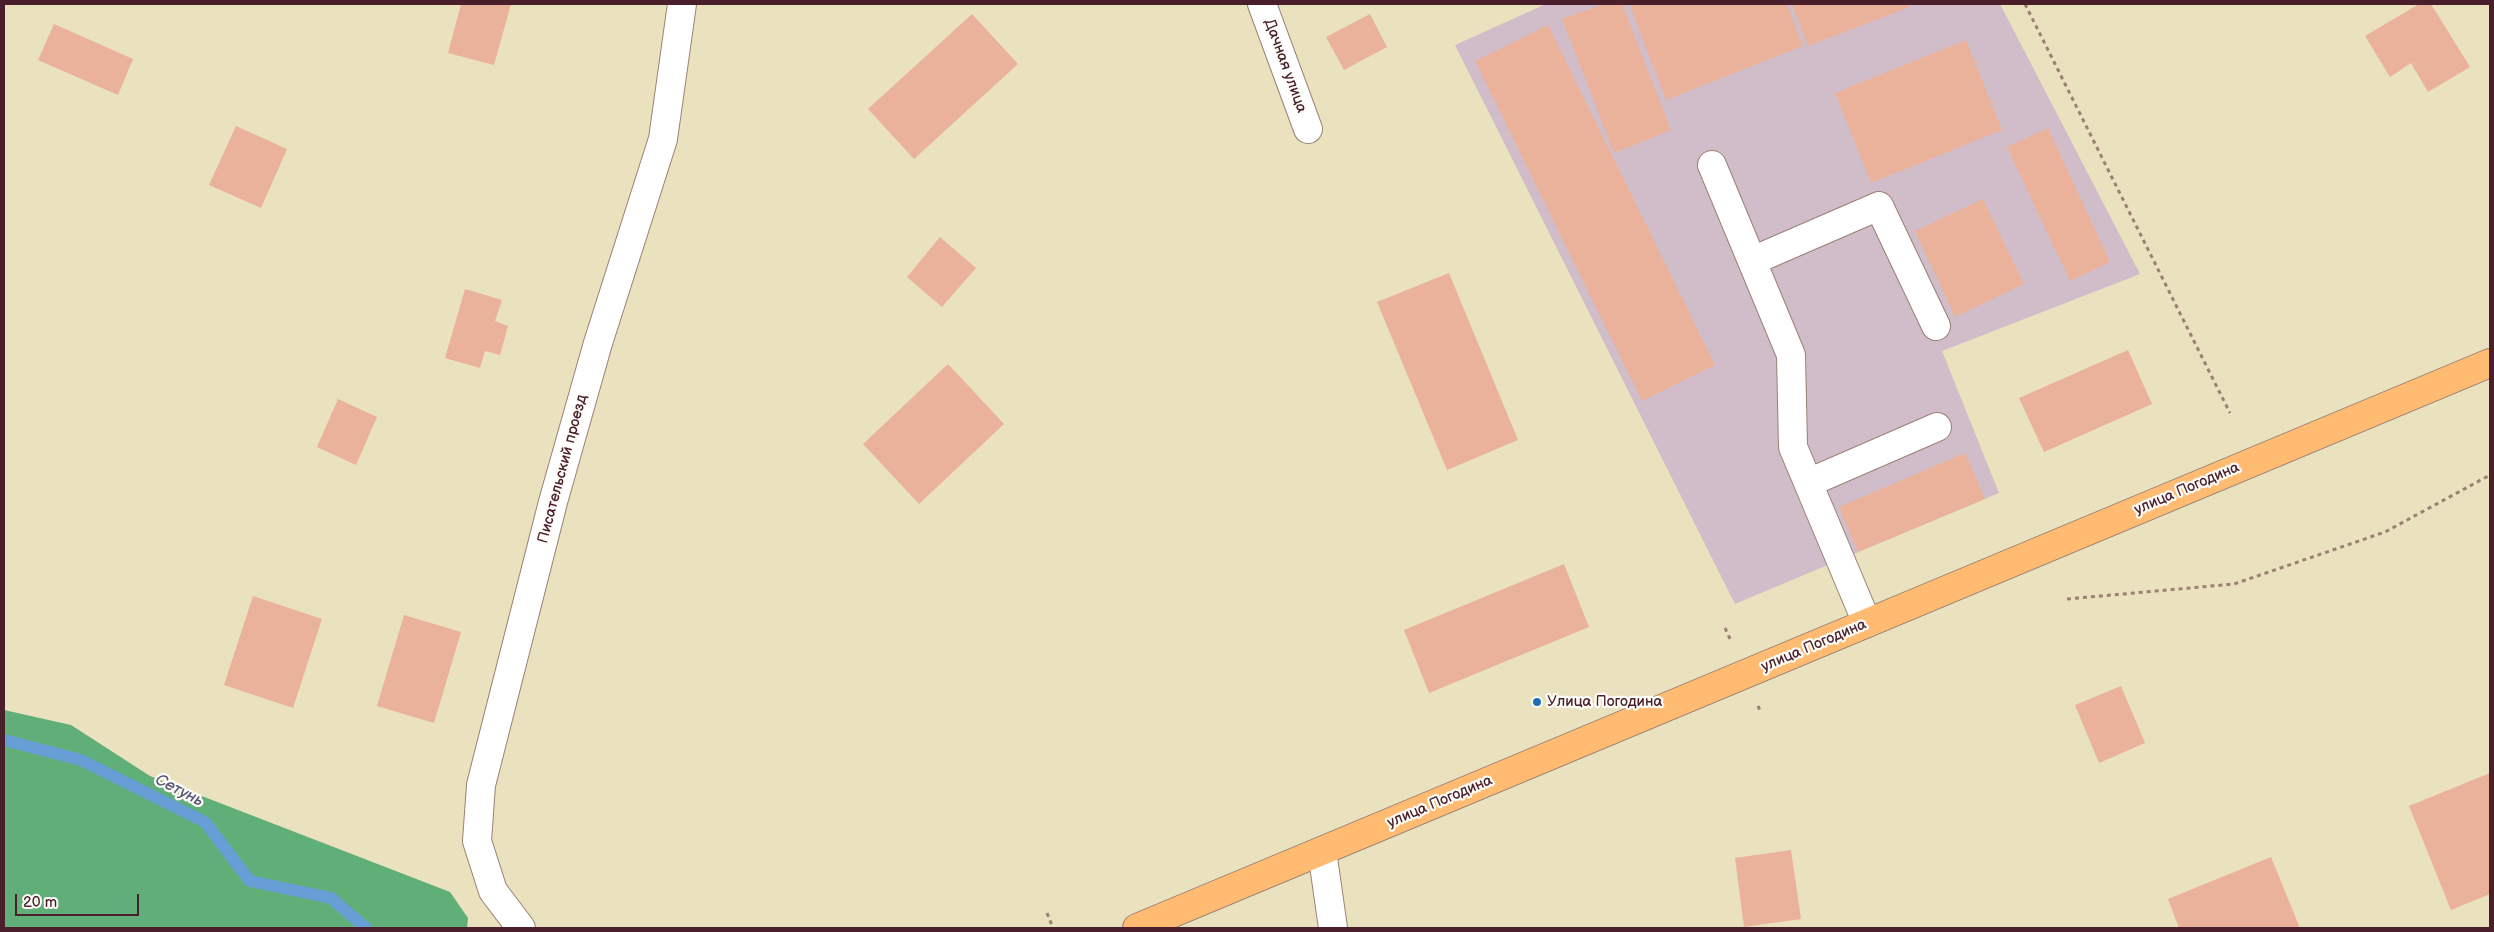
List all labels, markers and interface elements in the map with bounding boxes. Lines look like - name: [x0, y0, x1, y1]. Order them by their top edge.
- street label: Дачная улица: [1260, 17, 1310, 115]
- street label: Писательский проезд: [534, 393, 592, 545]
- street label: улица Погодина: [2132, 459, 2242, 519]
- street label: улица Погодина: [1759, 616, 1869, 676]
- place label: Улица Погодина: [1547, 693, 1662, 711]
- marker: Улица Погодина: [1531, 696, 1543, 708]
- water label: Сетунь: [152, 771, 206, 811]
- street label: улица Погодина: [1385, 772, 1495, 832]
- scale bar: [18, 884, 141, 916]
- text: 20 m: [23, 893, 57, 912]

